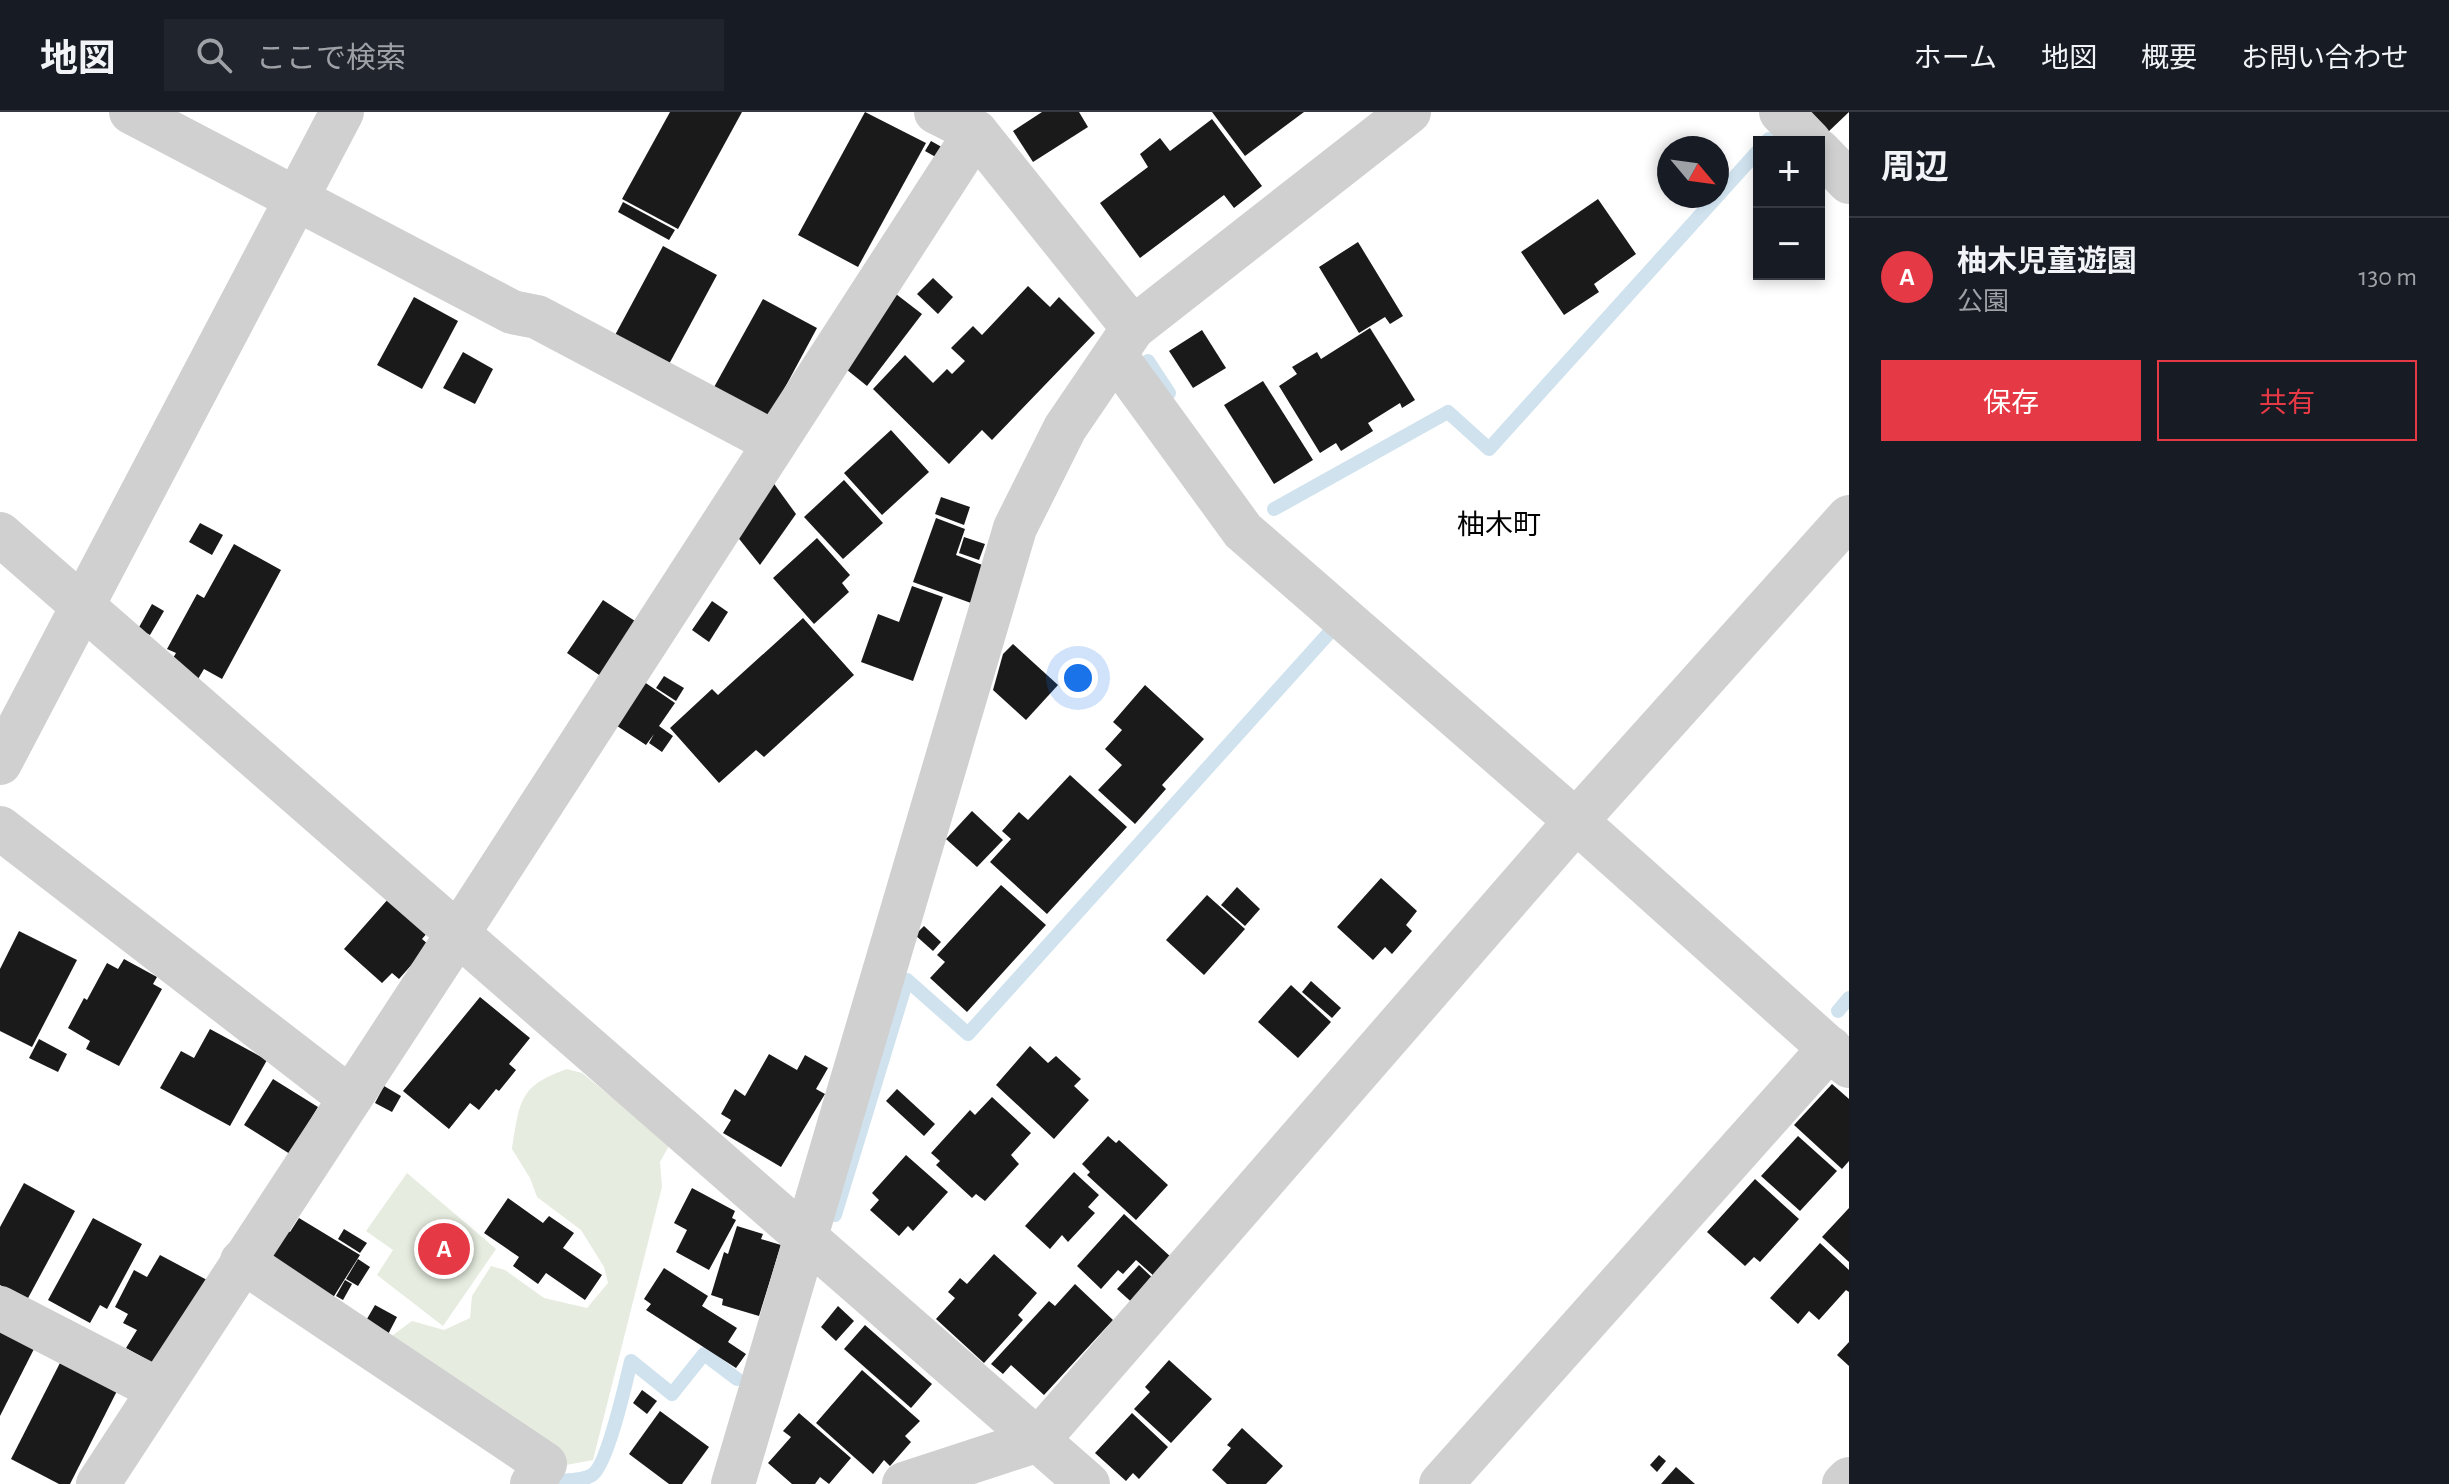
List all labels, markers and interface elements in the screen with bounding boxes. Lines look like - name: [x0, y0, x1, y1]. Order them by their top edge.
- search box: [164, 19, 724, 91]
- icon: search: [192, 33, 236, 77]
- text: 地図: [40, 41, 116, 79]
- text: ここで検索: [256, 44, 406, 74]
- text: ホーム: [1914, 45, 1997, 73]
- text: 地図: [2041, 45, 2097, 73]
- text: 概要: [2141, 45, 2197, 73]
- text: お問い合わせ: [2241, 45, 2409, 73]
- north arrow: [1657, 136, 1729, 208]
- map controls: [1753, 136, 1825, 280]
- button: +: [1753, 136, 1825, 208]
- text: 周辺: [1881, 151, 1949, 185]
- button: −: [1753, 208, 1825, 280]
- text: 柚木児童遊園: [1957, 247, 2137, 277]
- text: A: [1899, 264, 1915, 290]
- text: 130 m: [2359, 264, 2417, 290]
- text: 公園: [1957, 289, 2009, 315]
- button: 保存: [1881, 360, 2141, 441]
- button: 共有: [2157, 360, 2417, 441]
- district label: 柚木町: [1457, 510, 1541, 540]
- your location: [1058, 658, 1098, 698]
- pin: A: [418, 1219, 470, 1279]

